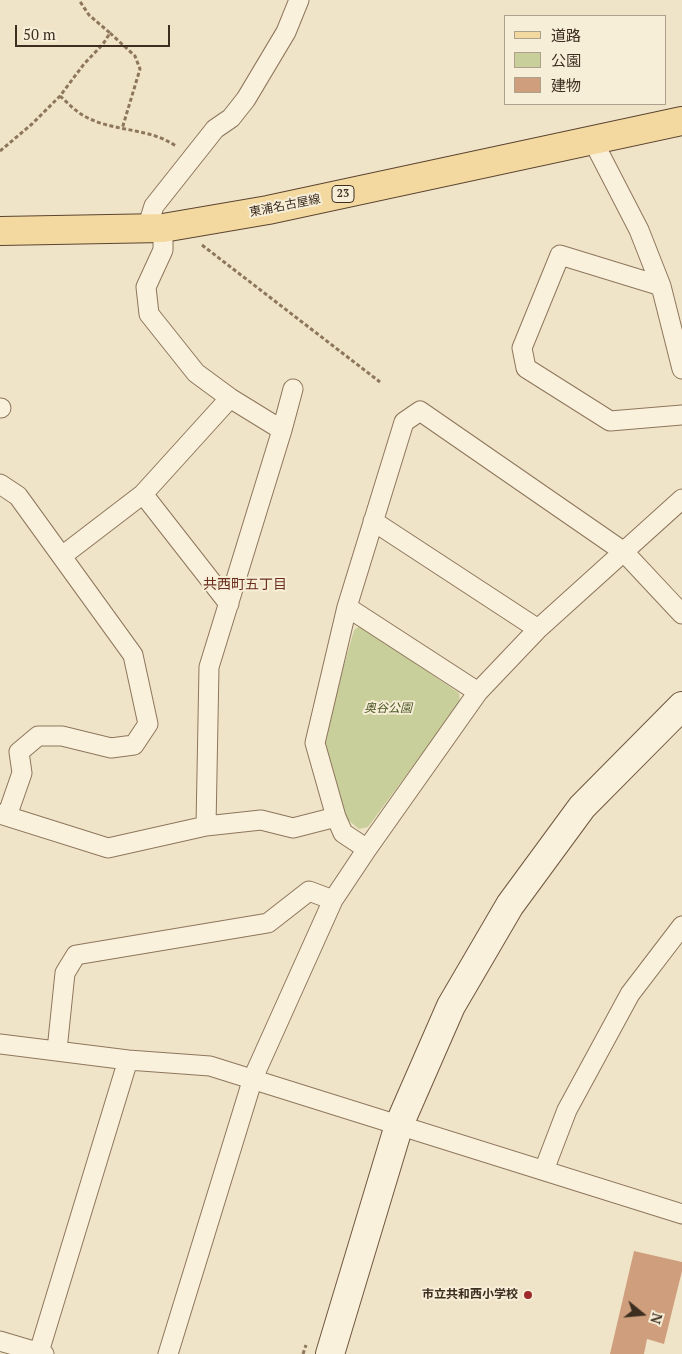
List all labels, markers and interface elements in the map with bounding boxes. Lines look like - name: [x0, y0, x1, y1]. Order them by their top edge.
- scale bar: [18, 15, 172, 47]
- legend: [504, 15, 667, 105]
- text: 50 m: [23, 24, 56, 44]
- text: 道路: [551, 25, 581, 45]
- text: 公園: [551, 50, 581, 70]
- text: 建物: [551, 75, 581, 95]
- road number: 23: [332, 185, 354, 202]
- street label: 東浦名古屋線: [248, 192, 322, 220]
- district label: 共西町五丁目: [203, 577, 287, 593]
- park label: 奥谷公園: [364, 702, 412, 716]
- place label: 市立共和西小学校: [422, 1288, 518, 1302]
- marker: 市立共和西小学校: [522, 1289, 534, 1301]
- north arrow: [617, 1289, 667, 1339]
- text: N: [646, 1311, 667, 1326]

